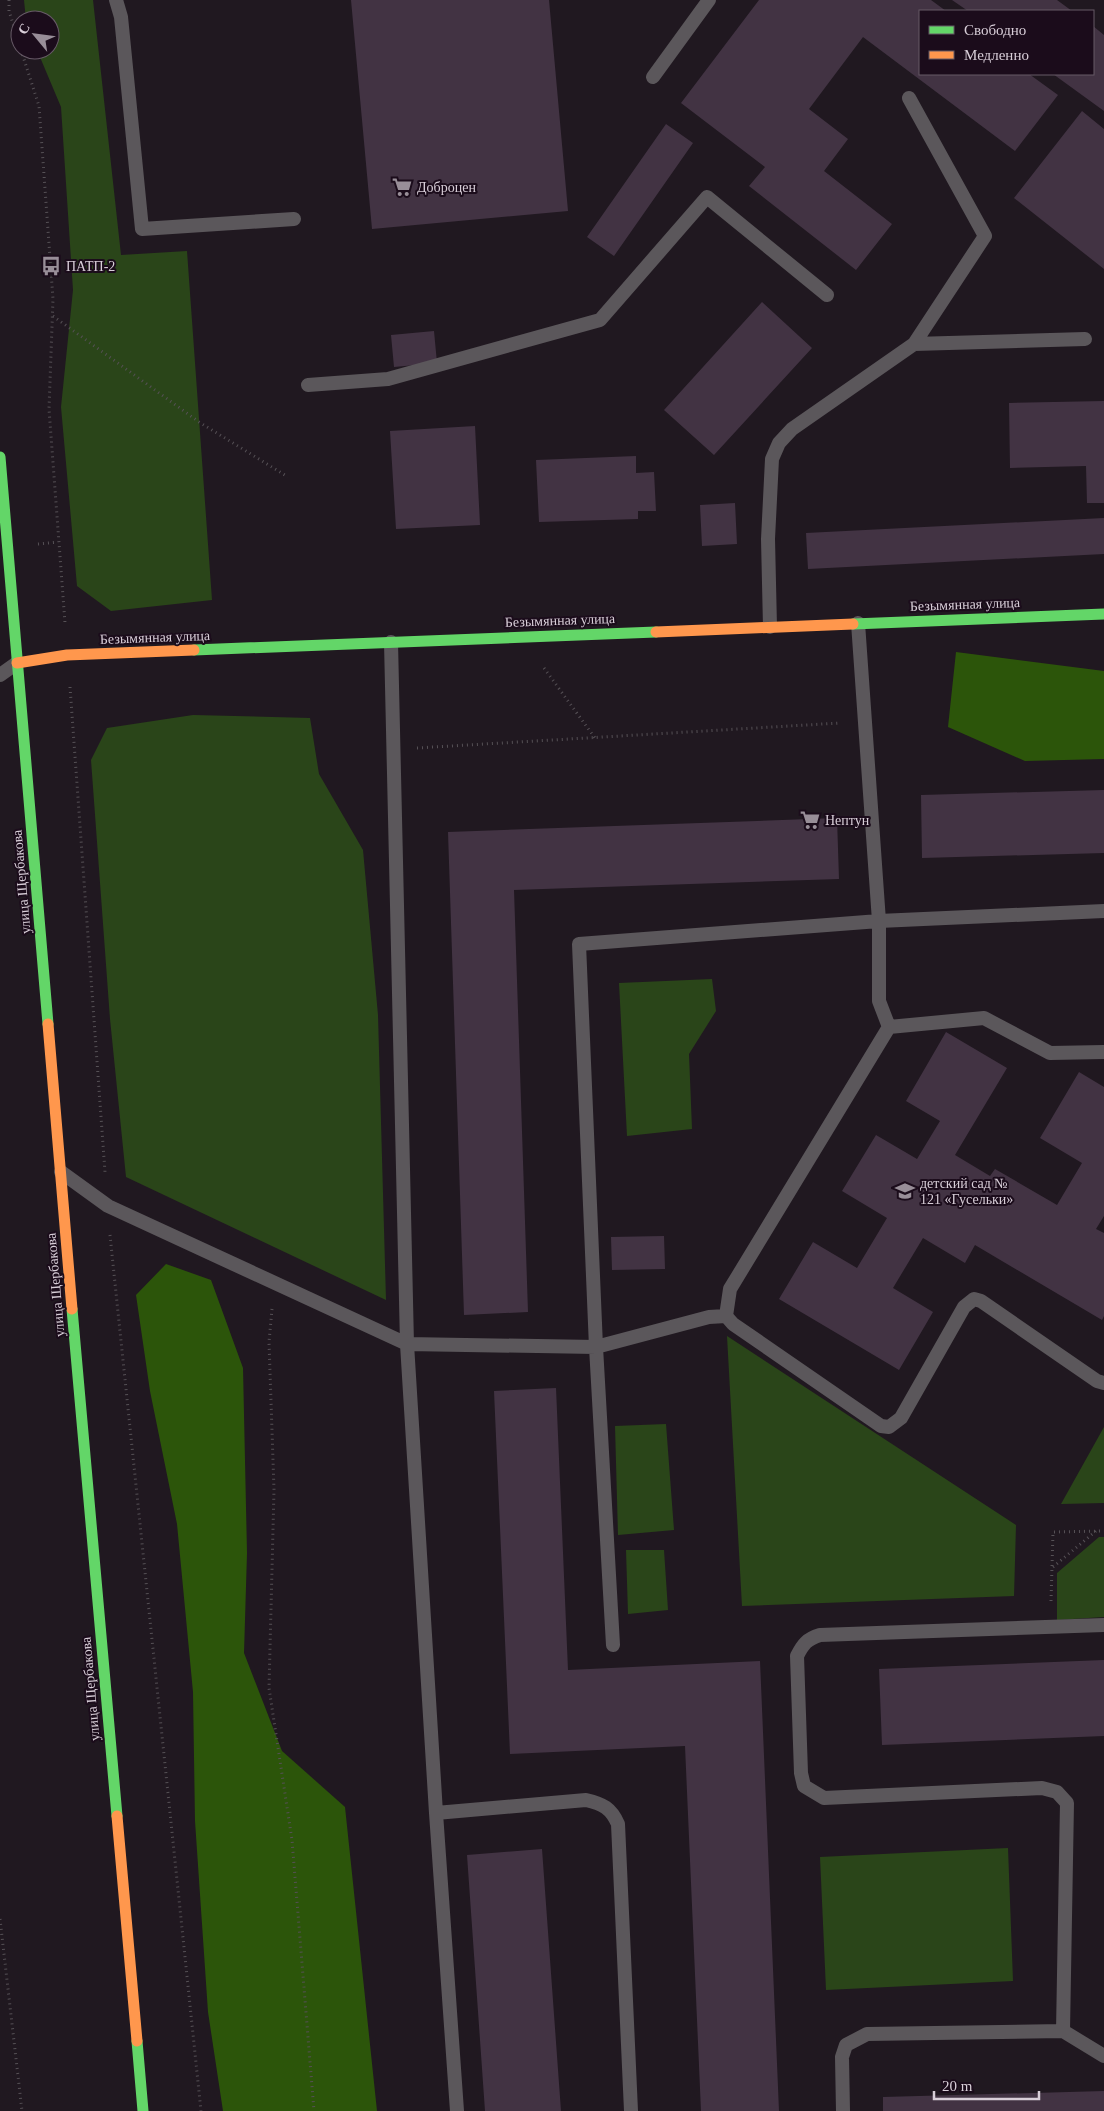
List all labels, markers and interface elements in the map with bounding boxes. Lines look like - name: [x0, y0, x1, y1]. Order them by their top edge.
- north arrow: [10, 10, 60, 60]
- legend: [919, 10, 1094, 75]
- text: С: [15, 21, 33, 37]
- text: Свободно: [964, 22, 1026, 38]
- text: Медленно: [964, 47, 1029, 63]
- supermarket icon: Доброцен: [391, 176, 413, 198]
- place label: Доброцен: [417, 180, 476, 195]
- bus stop icon: ПАТП-2: [40, 255, 62, 277]
- place label: ПАТП-2: [66, 259, 115, 274]
- street label: Безымянная улица: [910, 595, 1021, 614]
- street label: Безымянная улица: [505, 611, 616, 630]
- street label: Безымянная улица: [100, 628, 211, 647]
- supermarket icon: Нептун: [799, 809, 821, 831]
- place label: Нептун: [825, 813, 870, 828]
- street label: улица Щербакова: [9, 828, 34, 935]
- place label: детский сад № 121 «Гусельки»: [920, 1176, 1013, 1207]
- school or university icon: детский сад № 121 «Гусельки»: [894, 1180, 916, 1202]
- street label: улица Щербакова: [43, 1231, 68, 1338]
- street label: улица Щербакова: [78, 1635, 103, 1742]
- scale bar: [934, 2068, 1039, 2100]
- text: 20 m: [942, 2078, 973, 2094]

